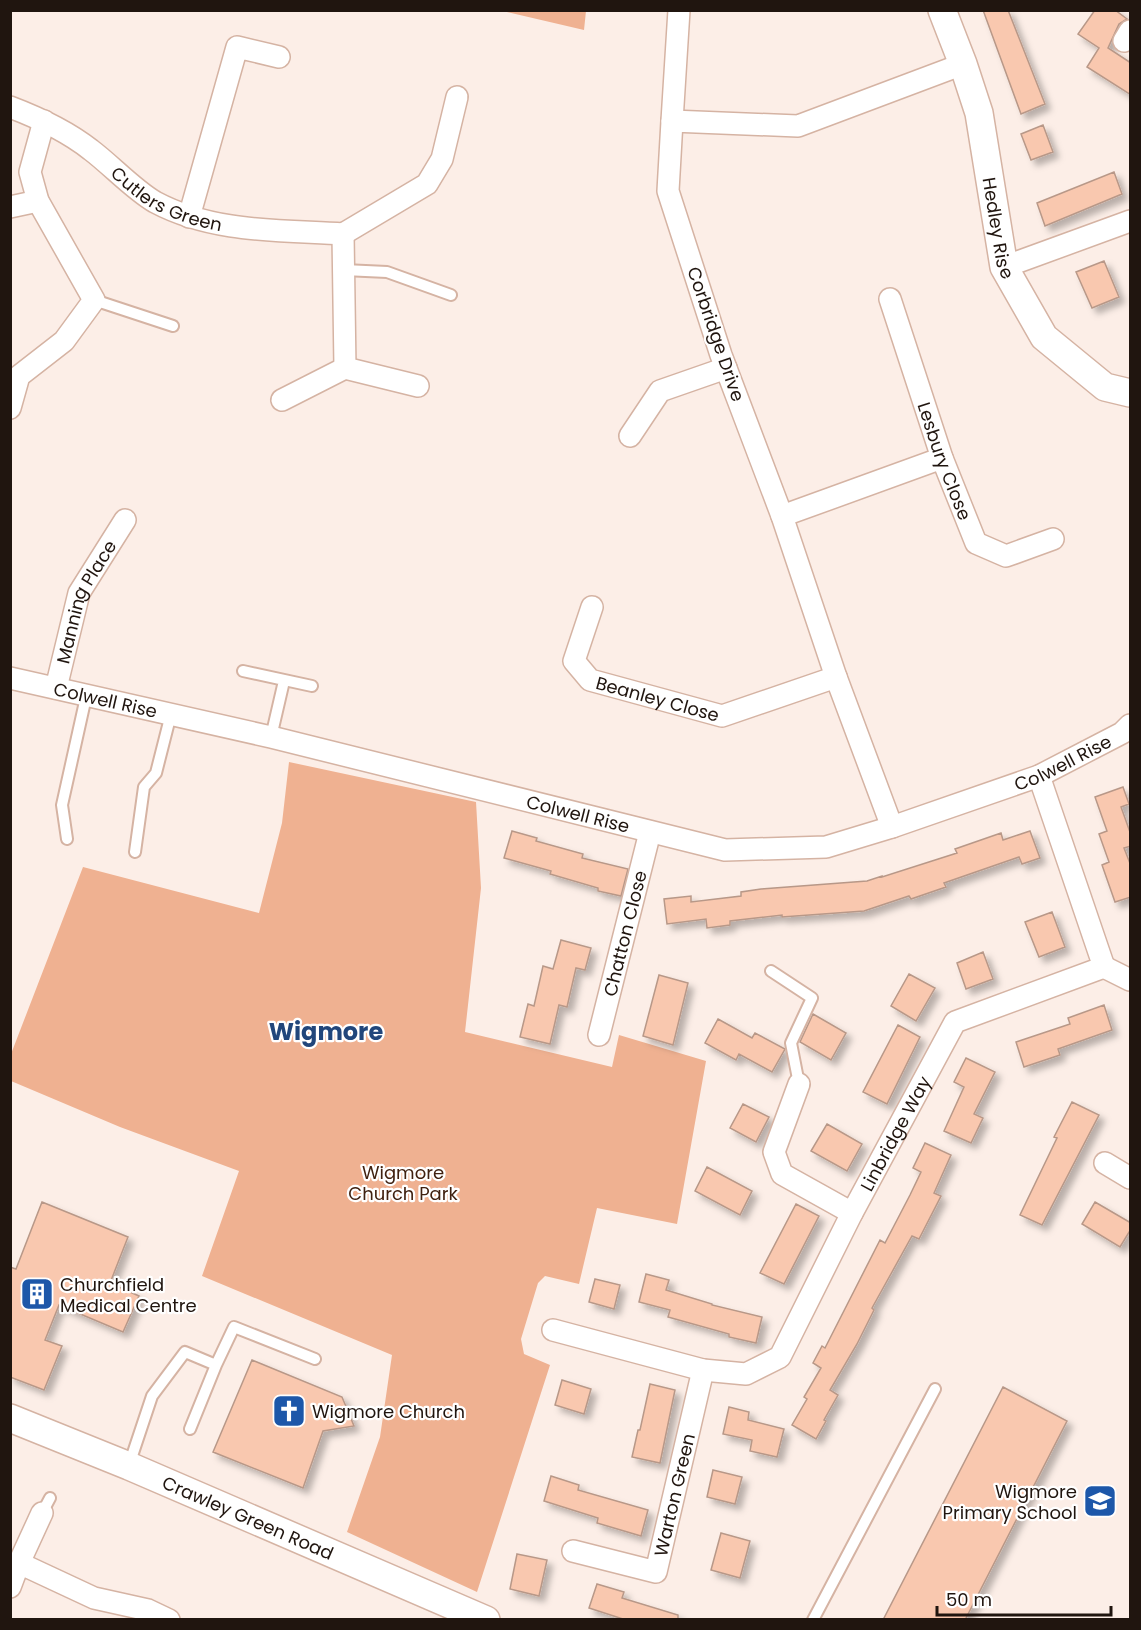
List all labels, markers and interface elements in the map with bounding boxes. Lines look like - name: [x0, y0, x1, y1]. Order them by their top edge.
- street label: Cutlers Green: [106, 160, 224, 237]
- street label: Hedley Rise: [977, 175, 1021, 283]
- street label: Corbridge Drive: [681, 263, 751, 405]
- street label: Lesbury Close: [912, 399, 978, 524]
- street label: Manning Place: [50, 535, 122, 666]
- street label: Beanley Close: [593, 670, 722, 727]
- street label: Colwell Rise: [51, 676, 160, 723]
- street label: Colwell Rise: [1011, 728, 1116, 796]
- street label: Colwell Rise: [524, 789, 632, 838]
- street label: Chatton Close: [597, 868, 652, 999]
- district label: Wigmore: [269, 1015, 383, 1048]
- street label: Linbridge Way: [854, 1071, 936, 1195]
- park label: Wigmore Church Park: [348, 1160, 458, 1206]
- place label: Churchfield Medical Centre: [60, 1272, 197, 1318]
- building icon: Churchfield Medical Centre: [19, 1276, 55, 1312]
- church icon: Wigmore Church: [271, 1393, 307, 1429]
- place label: Wigmore Church: [312, 1399, 465, 1424]
- street label: Warton Green: [648, 1431, 700, 1559]
- street label: Crawley Green Road: [158, 1469, 338, 1565]
- place label: Wigmore Primary School: [943, 1479, 1077, 1525]
- school or university icon: Wigmore Primary School: [1082, 1483, 1118, 1519]
- scale bar: [937, 1579, 1111, 1617]
- text: 50 m: [946, 1587, 992, 1612]

